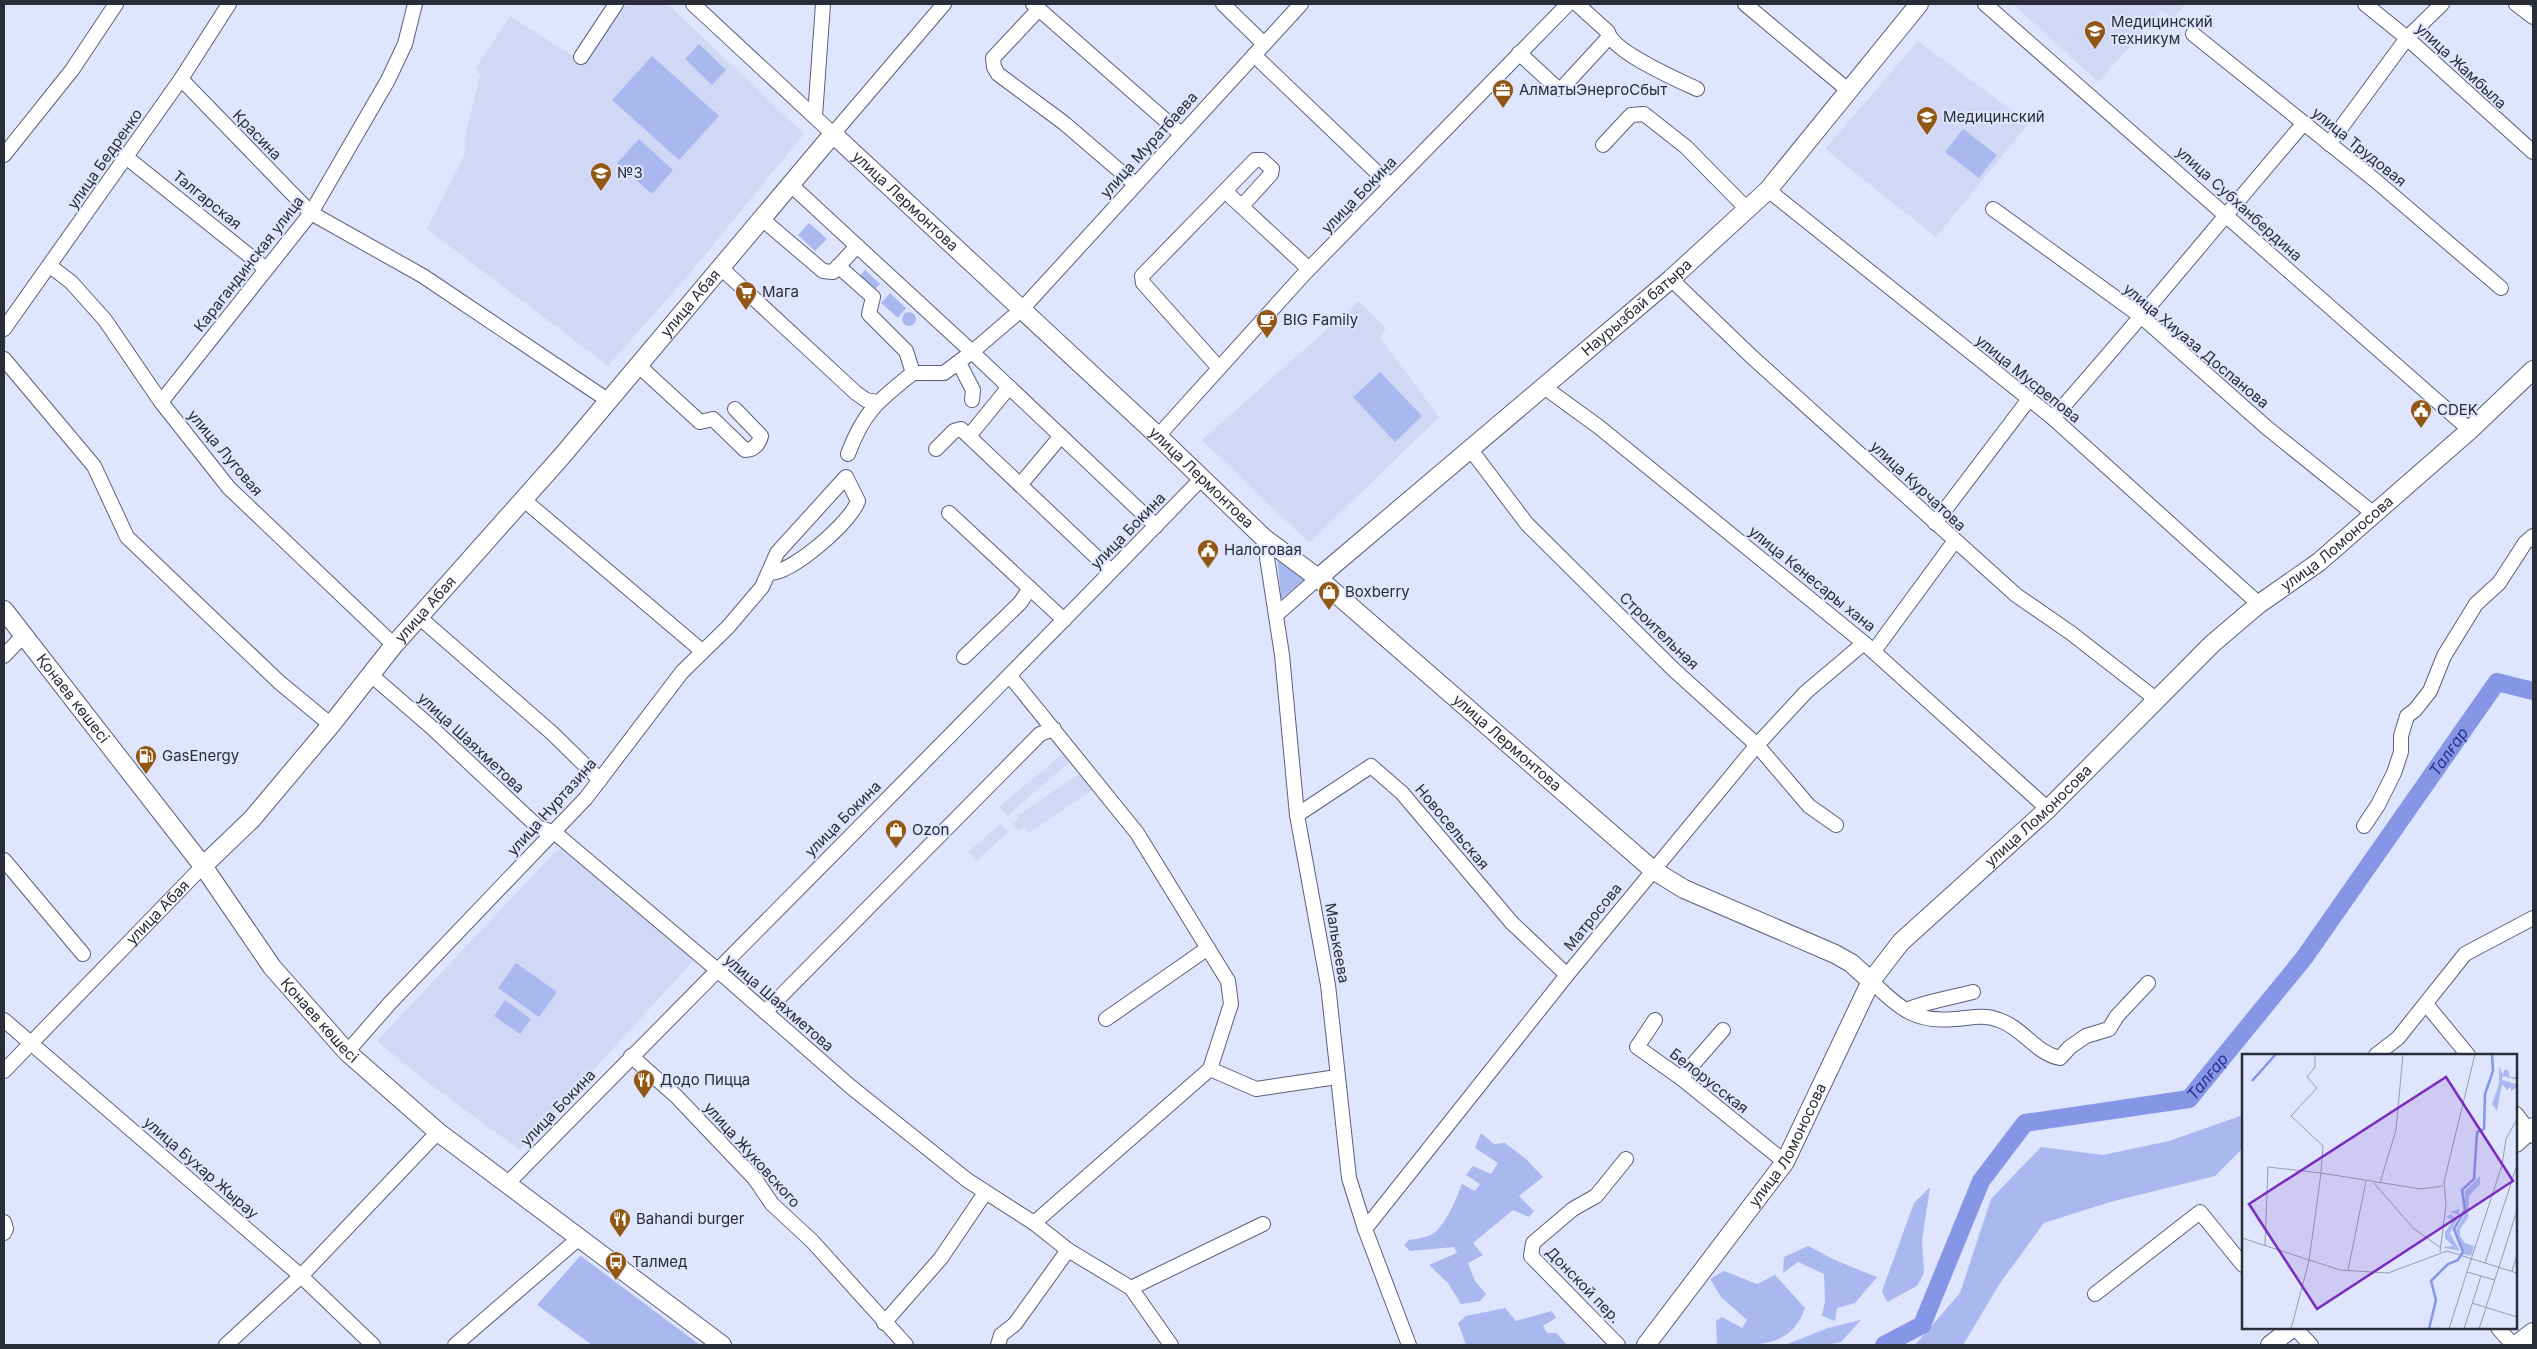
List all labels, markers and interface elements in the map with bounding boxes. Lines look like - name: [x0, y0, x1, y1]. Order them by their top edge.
- place label: Медицинский техникум: [2111, 12, 2213, 48]
- school or university icon: Медицинский техникум: [2083, 19, 2107, 50]
- street label: улица Жамбыла: [2412, 19, 2511, 113]
- office icon: АлматыЭнергоСбыт: [1491, 78, 1515, 109]
- place label: АлматыЭнергоСбыт: [1519, 80, 1667, 99]
- street label: улица Муратбаева: [1096, 88, 1201, 202]
- street label: улица Трудовая: [2308, 103, 2410, 190]
- street label: улица Бедренко: [63, 105, 146, 213]
- school or university icon: Медицинский: [1915, 105, 1939, 136]
- street label: Красина: [229, 106, 286, 164]
- place label: Медицинский: [1943, 107, 2045, 126]
- street label: улица Субханбердина: [2172, 142, 2306, 265]
- street label: улица Лермонтова: [849, 147, 963, 255]
- street label: улица Бокина: [1317, 152, 1400, 237]
- school or university icon: №3: [589, 161, 613, 192]
- place label: №3: [617, 163, 643, 182]
- street label: Талгарская: [169, 166, 246, 233]
- street label: Карагандинская улица: [190, 192, 308, 336]
- street label: Наурызбай батыра: [1577, 255, 1696, 360]
- street label: улица Абая: [656, 265, 724, 341]
- street label: улица Хиуаза Доспанова: [2120, 279, 2273, 412]
- supermarket icon: Мага: [734, 280, 758, 311]
- place label: Мага: [762, 282, 799, 301]
- cafe icon: BIG Family: [1255, 308, 1279, 339]
- place label: BIG Family: [1283, 310, 1359, 329]
- street label: улица Мусрепова: [1972, 330, 2085, 427]
- public building icon: CDEK: [2409, 398, 2433, 429]
- place label: CDEK: [2437, 400, 2478, 419]
- street label: улица Луговая: [184, 406, 267, 500]
- street label: улица Лермонтова: [1145, 423, 1258, 532]
- street label: улица Курчатова: [1867, 436, 1970, 535]
- street label: улица Бокина: [1086, 488, 1169, 573]
- street label: улица Ломоносова: [2277, 491, 2397, 595]
- street label: улица Кенесары хана: [1745, 521, 1880, 636]
- public building icon: Налоговая: [1196, 538, 1220, 569]
- place label: Налоговая: [1224, 540, 1302, 559]
- street label: улица Абая: [391, 572, 460, 646]
- shop icon: Boxberry: [1317, 580, 1341, 611]
- place label: Boxberry: [1345, 582, 1410, 601]
- street label: Строительная: [1616, 588, 1703, 673]
- street label: Қонаев көшесі: [33, 650, 114, 747]
- street label: улица Шаяхметова: [414, 688, 529, 797]
- street label: улица Лермонтова: [1449, 690, 1566, 795]
- water label: Талғар: [2424, 723, 2472, 780]
- fuel station icon: GasEnergy: [134, 744, 158, 775]
- place label: GasEnergy: [162, 746, 240, 765]
- street label: улица Нуртазина: [503, 754, 600, 859]
- street label: улица Ломоносова: [1981, 761, 2096, 870]
- street label: улица Бокина: [801, 777, 885, 861]
- street label: Новосельская: [1411, 780, 1494, 873]
- shop icon: Ozon: [884, 818, 908, 849]
- place label: Ozon: [912, 820, 949, 839]
- street label: улица Абая: [122, 876, 193, 948]
- street label: Матросова: [1559, 879, 1626, 954]
- street label: Малькеева: [1321, 901, 1354, 985]
- street label: улица Шаяхметова: [721, 950, 838, 1055]
- street label: Қонаев көшесі: [277, 974, 363, 1067]
- street label: Белорусская: [1666, 1044, 1753, 1117]
- water label: Талғар: [2182, 1049, 2232, 1104]
- inset map: [2242, 1054, 2517, 1329]
- street label: улица Бокина: [516, 1065, 599, 1150]
- restaurant icon: Додо Пицца: [632, 1068, 656, 1099]
- place label: Додо Пицца: [660, 1070, 750, 1089]
- street label: улица Ломоносова: [1744, 1080, 1830, 1210]
- street label: улица Жуковского: [700, 1098, 805, 1211]
- street label: улица Бухар Жырау: [140, 1112, 263, 1223]
- restaurant icon: Bahandi burger: [608, 1207, 632, 1238]
- place label: Bahandi burger: [636, 1209, 745, 1228]
- street label: Донской пер.: [1542, 1242, 1625, 1327]
- bus stop icon: Талмед: [604, 1250, 628, 1281]
- place label: Талмед: [632, 1252, 687, 1271]

